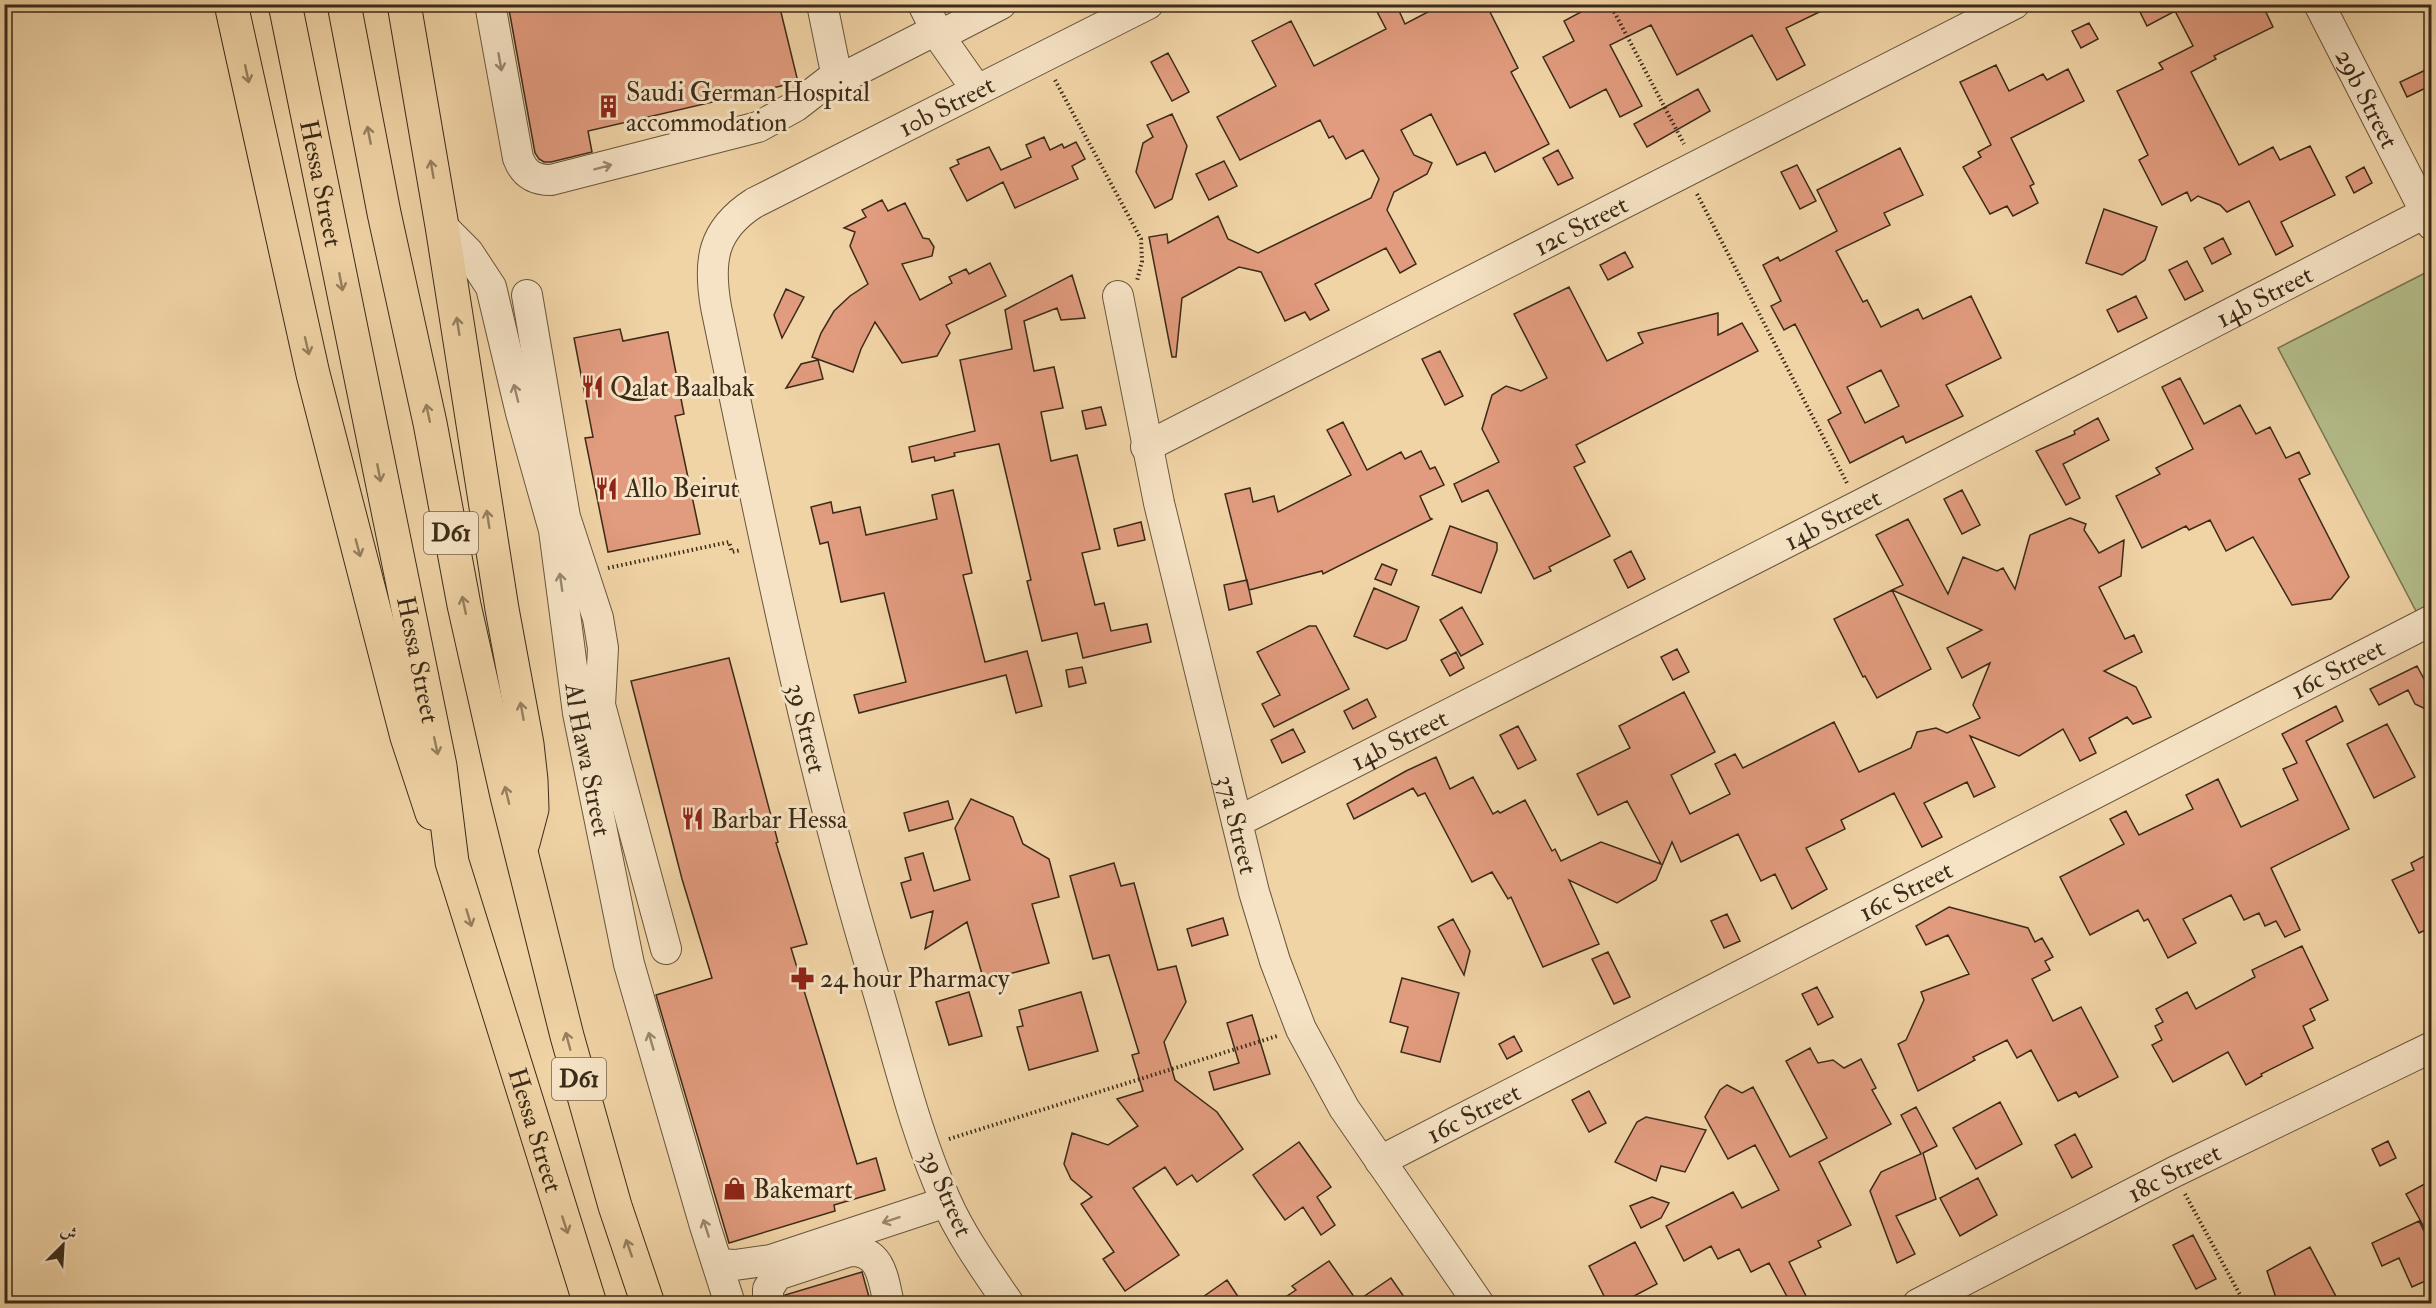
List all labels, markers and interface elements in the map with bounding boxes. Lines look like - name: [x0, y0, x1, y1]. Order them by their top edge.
- street label: 29b Street: [2328, 44, 2405, 154]
- one-way arrow: [495, 52, 506, 71]
- one-way arrow: [241, 64, 253, 83]
- street label: 10b Street: [893, 69, 1000, 144]
- place label: Saudi German Hospital accommodation: [626, 77, 870, 139]
- building icon: Saudi German Hospital accommodation: [595, 94, 621, 120]
- street label: Hessa Street: [292, 117, 349, 250]
- one-way arrow: [363, 125, 374, 145]
- one-way arrow: [427, 159, 438, 179]
- one-way arrow: [593, 160, 612, 172]
- street label: 12c Street: [1529, 189, 1633, 263]
- street label: 14b Street: [2211, 259, 2318, 335]
- one-way arrow: [336, 272, 347, 291]
- one-way arrow: [452, 317, 463, 337]
- one-way arrow: [302, 336, 313, 355]
- place label: Qalat Baalbak: [610, 372, 755, 404]
- restaurant icon: Qalat Baalbak: [579, 374, 605, 400]
- one-way arrow: [509, 384, 521, 403]
- one-way arrow: [422, 404, 433, 423]
- one-way arrow: [374, 463, 385, 483]
- place label: Allo Beirut: [624, 473, 739, 505]
- restaurant icon: Allo Beirut: [594, 475, 620, 501]
- street label: 14b Street: [1779, 482, 1887, 558]
- one-way arrow: [482, 510, 493, 529]
- road number: D61: [424, 512, 478, 554]
- one-way arrow: [352, 539, 364, 558]
- one-way arrow: [555, 573, 566, 592]
- street label: Hessa Street: [389, 594, 446, 726]
- one-way arrow: [458, 595, 470, 614]
- street label: 16c Street: [2286, 632, 2390, 707]
- street label: Al Hawa Street: [557, 680, 618, 839]
- street label: 39 Street: [779, 680, 833, 776]
- one-way arrow: [516, 702, 527, 721]
- street label: 14b Street: [1346, 702, 1453, 778]
- one-way arrow: [430, 737, 442, 756]
- street label: 37a Street: [1209, 772, 1264, 878]
- one-way arrow: [500, 786, 512, 805]
- place label: Barbar Hessa: [711, 804, 848, 836]
- restaurant icon: Barbar Hessa: [680, 806, 706, 832]
- street label: 16c Street: [1854, 854, 1958, 929]
- one-way arrow: [464, 908, 475, 927]
- place label: 24 hour Pharmacy: [820, 963, 1010, 995]
- pharmacy icon: 24 hour Pharmacy: [789, 965, 815, 991]
- one-way arrow: [562, 1032, 574, 1051]
- one-way arrow: [644, 1032, 656, 1051]
- road number: D61: [552, 1058, 606, 1100]
- street label: Hessa Street: [500, 1064, 569, 1196]
- street label: 16c Street: [1422, 1077, 1526, 1151]
- street label: 18c Street: [2123, 1137, 2226, 1210]
- street label: 39 Street: [913, 1145, 979, 1242]
- place label: Bakemart: [753, 1174, 853, 1206]
- shop icon: Bakemart: [722, 1176, 748, 1202]
- north arrow: [33, 1215, 93, 1275]
- one-way arrow: [560, 1215, 571, 1234]
- one-way arrow: [882, 1216, 901, 1227]
- one-way arrow: [700, 1219, 711, 1238]
- text: ش: [57, 1220, 80, 1245]
- one-way arrow: [623, 1239, 634, 1258]

